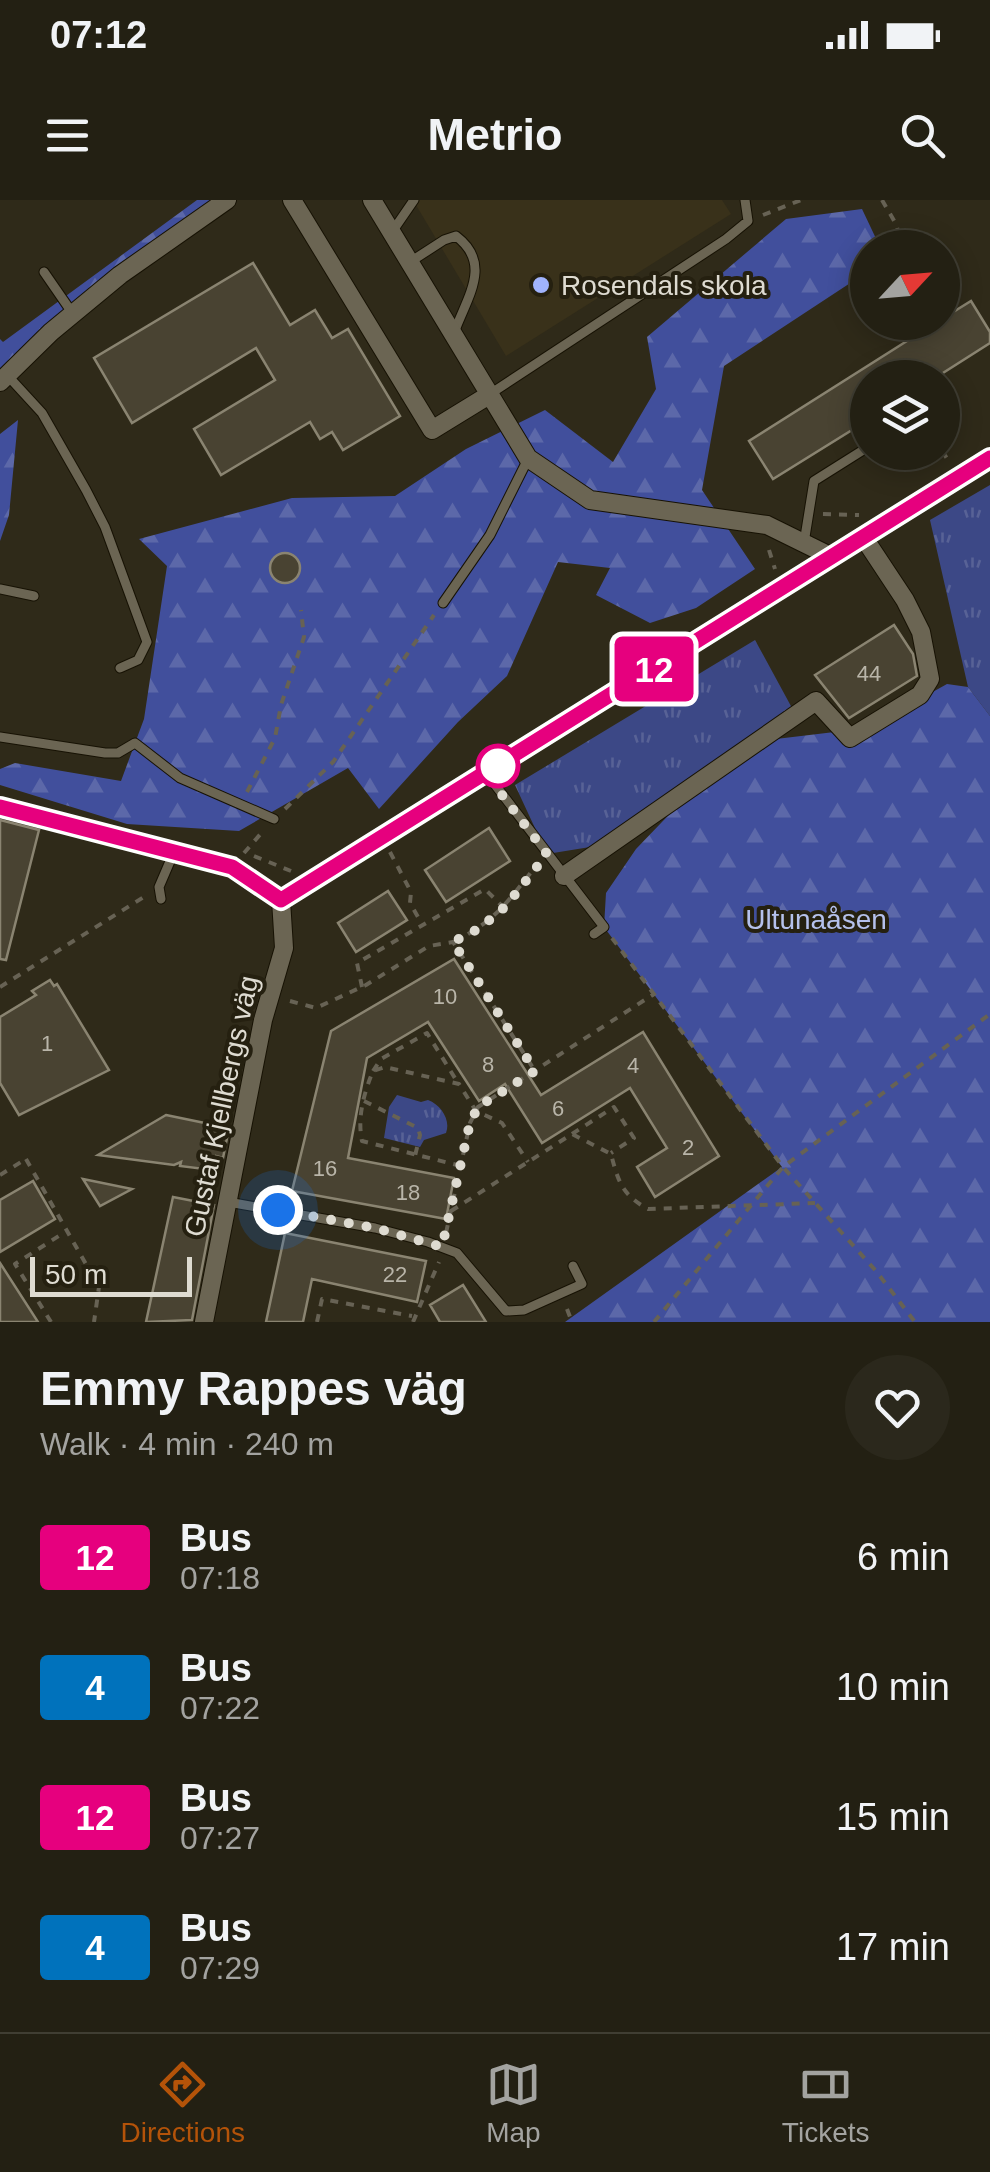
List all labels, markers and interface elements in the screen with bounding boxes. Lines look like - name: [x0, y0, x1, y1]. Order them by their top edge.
- text: 07:12: [50, 14, 147, 56]
- icon: menu: [40, 108, 95, 163]
- icon: search: [895, 108, 950, 163]
- text: Metrio: [428, 109, 563, 160]
- north arrow: [850, 230, 960, 340]
- map controls: [850, 230, 960, 470]
- place label: Rosendals skola: [561, 270, 767, 301]
- marker: Rosendals skola: [530, 274, 552, 296]
- button: layers: [850, 360, 960, 470]
- line badge: 12: [609, 636, 699, 702]
- text: 12: [635, 650, 673, 689]
- house number: 44: [857, 661, 881, 686]
- unlabelled marker: [477, 745, 519, 787]
- park label: Ultunaåsen: [745, 904, 887, 935]
- street label: Gustaf Kjellbergs väg: [179, 973, 264, 1239]
- house number: 10: [433, 984, 457, 1009]
- house number: 1: [41, 1031, 53, 1056]
- house number: 8: [482, 1052, 494, 1077]
- house number: 4: [627, 1053, 639, 1078]
- house number: 6: [552, 1096, 564, 1121]
- house number: 2: [682, 1135, 694, 1160]
- house number: 16: [313, 1156, 337, 1181]
- house number: 18: [396, 1180, 420, 1205]
- your location: [253, 1185, 303, 1235]
- scale bar: [30, 1252, 192, 1296]
- text: 50 m: [45, 1259, 107, 1290]
- house number: 22: [383, 1262, 407, 1287]
- button: heart: [845, 1355, 950, 1460]
- text: Emmy Rappes väg: [40, 1362, 467, 1415]
- text: Walk · 4 min · 240 m: [40, 1426, 334, 1462]
- text: Bus: [180, 1517, 252, 1559]
- text: 6 min: [857, 1536, 950, 1578]
- text: 12: [76, 1538, 114, 1577]
- text: 07:18: [180, 1560, 260, 1596]
- text: Bus: [180, 1647, 252, 1689]
- text: 10 min: [836, 1666, 950, 1708]
- text: 4: [85, 1668, 105, 1707]
- text: 07:22: [180, 1690, 260, 1726]
- text: Bus: [180, 1777, 252, 1819]
- text: 15 min: [836, 1796, 950, 1838]
- text: 12: [76, 1798, 114, 1837]
- text: 07:27: [180, 1820, 260, 1856]
- text: Bus: [180, 1907, 252, 1949]
- text: 17 min: [836, 1926, 950, 1968]
- text: 4: [85, 1928, 105, 1967]
- text: 07:29: [180, 1950, 260, 1986]
- tab: Directions: [120, 2057, 245, 2149]
- tab: Map: [486, 2057, 541, 2149]
- tab: Tickets: [782, 2057, 870, 2149]

